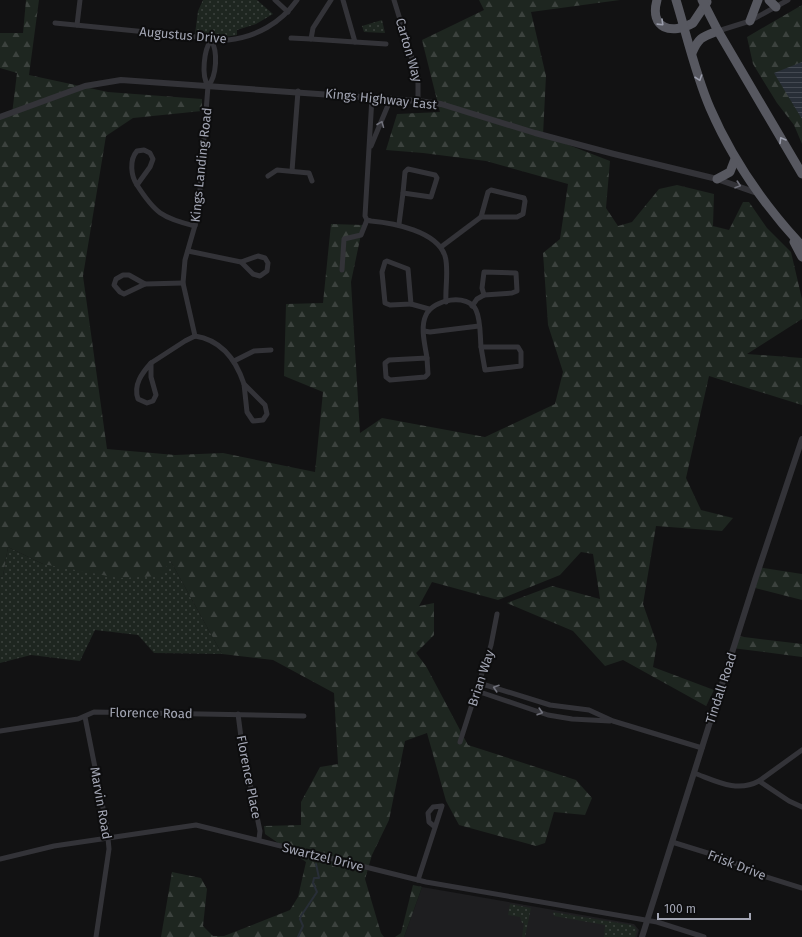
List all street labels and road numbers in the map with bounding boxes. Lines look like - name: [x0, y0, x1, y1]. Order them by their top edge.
- street label: Carton Way: [393, 16, 425, 84]
- street label: Augustus Drive: [139, 24, 227, 46]
- street label: Kings Highway East: [324, 86, 438, 112]
- street label: Kings Landing Road: [188, 107, 214, 223]
- street label: Brian Way: [465, 647, 497, 708]
- street label: Tindall Road: [702, 651, 740, 725]
- street label: Florence Road: [109, 705, 193, 721]
- street label: Florence Place: [234, 734, 264, 820]
- street label: Marvin Road: [87, 766, 115, 840]
- street label: Swartzel Drive: [281, 840, 365, 874]
- street label: Frisk Drive: [706, 847, 768, 883]

